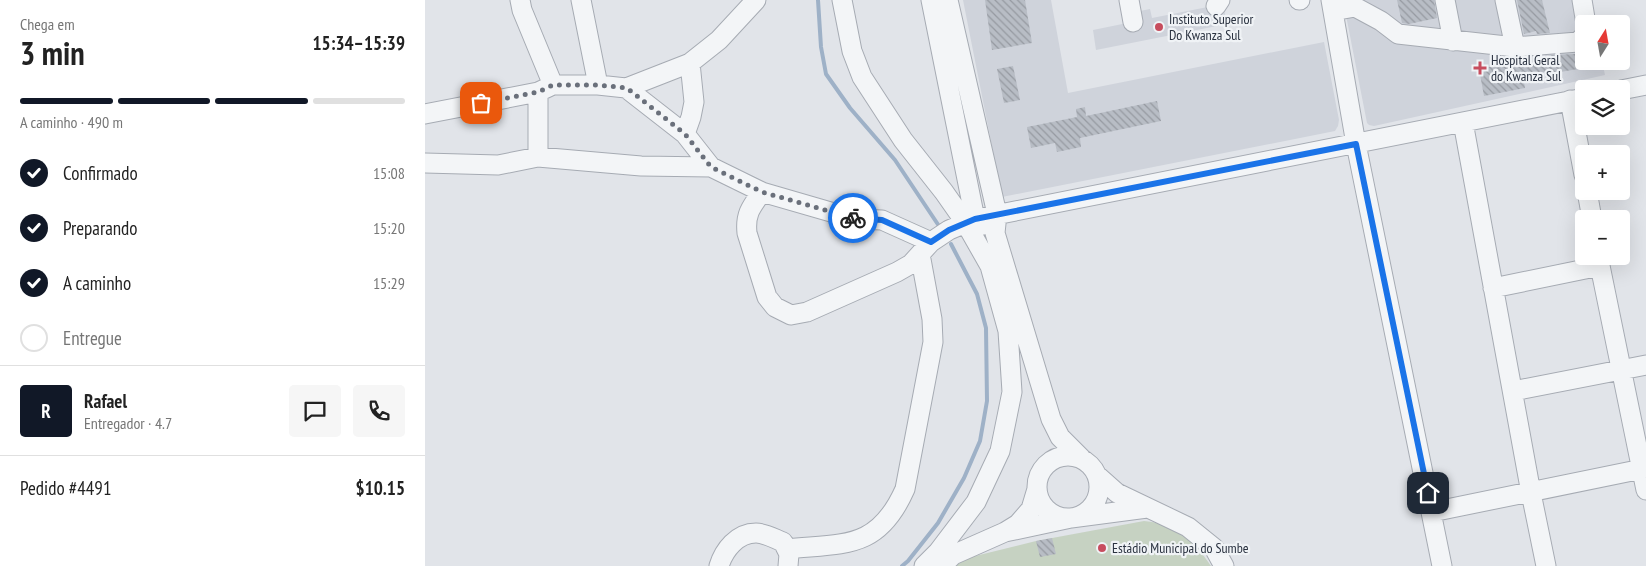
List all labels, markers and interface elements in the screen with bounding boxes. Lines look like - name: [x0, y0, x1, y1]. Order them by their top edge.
- place label: Instituto Superior Do Kwanza Sul: [1169, 10, 1254, 44]
- text: Chega em: [20, 14, 75, 34]
- north arrow: [1575, 15, 1630, 70]
- map controls: [1575, 15, 1630, 265]
- marker: Instituto Superior Do Kwanza Sul: [1153, 21, 1165, 33]
- text: 15:34–15:39: [312, 31, 405, 55]
- text: 3 min: [20, 32, 85, 74]
- place label: Hospital Geral do Kwanza Sul: [1491, 51, 1562, 85]
- marker: Hospital Geral do Kwanza Sul: [1473, 61, 1487, 75]
- button: layers: [1575, 80, 1630, 135]
- pin: [460, 82, 502, 124]
- icon: bag: [467, 89, 495, 117]
- text: A caminho · 490 m: [20, 112, 123, 132]
- button: +: [1575, 145, 1630, 200]
- icon: check: [20, 159, 48, 187]
- text: Confirmado: [63, 161, 138, 185]
- text: 15:08: [373, 163, 405, 183]
- courier: [828, 193, 878, 243]
- icon: bike: [839, 204, 867, 232]
- button: −: [1575, 210, 1630, 265]
- icon: check: [20, 214, 48, 242]
- text: Preparando: [63, 216, 138, 240]
- text: 15:20: [373, 218, 405, 238]
- icon: check: [20, 269, 48, 297]
- text: A caminho: [63, 271, 131, 295]
- text: 15:29: [373, 273, 405, 293]
- text: Entregue: [63, 326, 122, 350]
- button: chat: [289, 385, 341, 437]
- button: phone: [353, 385, 405, 437]
- text: Rafael: [84, 389, 127, 413]
- text: R: [41, 399, 51, 423]
- text: Entregador · 4.7: [84, 413, 172, 433]
- pin: [1407, 472, 1449, 514]
- text: Pedido #4491: [20, 476, 111, 500]
- text: $10.15: [356, 476, 405, 500]
- icon: home: [1414, 479, 1442, 507]
- place label: Estádio Municipal do Sumbe: [1112, 539, 1249, 557]
- marker: Estádio Municipal do Sumbe: [1096, 542, 1108, 554]

